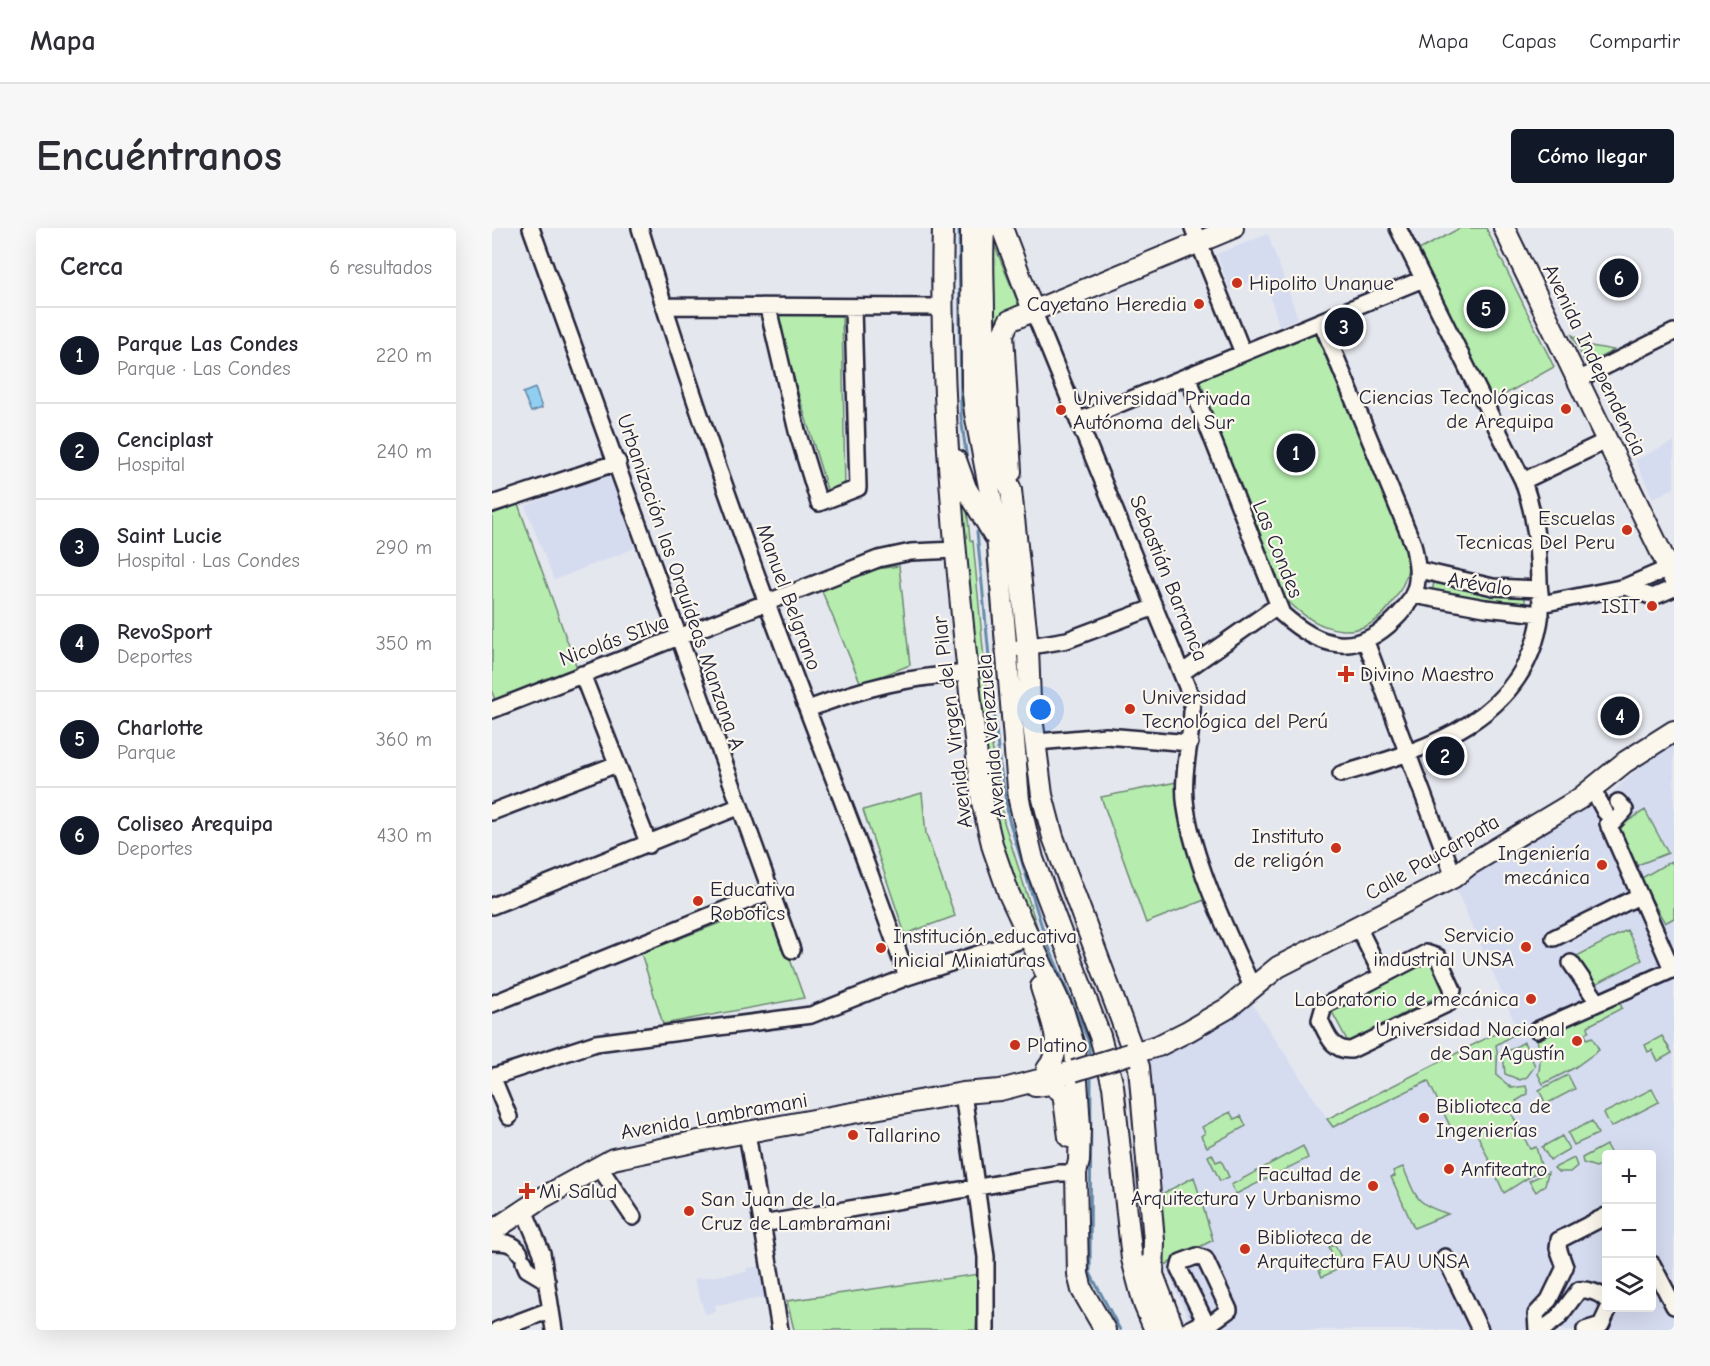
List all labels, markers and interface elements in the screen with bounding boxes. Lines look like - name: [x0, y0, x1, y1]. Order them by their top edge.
- text: Mapa: [30, 25, 96, 57]
- text: Mapa: [1418, 29, 1469, 53]
- text: Capas: [1502, 29, 1556, 53]
- text: Compartir: [1589, 29, 1680, 53]
- button: Cómo llegar: [1511, 129, 1674, 183]
- text: Encuéntranos: [36, 132, 282, 181]
- text: Cerca: [60, 252, 124, 282]
- text: 6 resultados: [329, 256, 432, 279]
- pin: 6: [1600, 256, 1638, 300]
- street label: Avenida Independencia: [1538, 260, 1652, 460]
- place label: Hipolito Unanue: [1249, 271, 1394, 295]
- marker: Hipolito Unanue: [1230, 276, 1244, 290]
- pin: 5: [1466, 286, 1506, 332]
- place label: Cayetano Heredia: [1027, 292, 1187, 316]
- marker: Cayetano Heredia: [1192, 297, 1206, 311]
- pin: 3: [1324, 304, 1364, 350]
- text: Parque Las Condes: [117, 331, 298, 357]
- text: 1: [76, 344, 83, 367]
- text: 220 m: [376, 344, 432, 367]
- text: Parque · Las Condes: [117, 357, 291, 380]
- place label: Ciencias Tecnológicas de Arequipa: [1359, 385, 1554, 433]
- place label: Universidad Privada Autónoma del Sur: [1073, 386, 1251, 434]
- marker: Ciencias Tecnológicas de Arequipa: [1559, 402, 1573, 416]
- marker: Universidad Privada Autónoma del Sur: [1054, 403, 1068, 417]
- street label: Urbanización las Orquídeas Manzana A: [612, 411, 750, 753]
- text: Cenciplast: [117, 427, 213, 453]
- pin: 1: [1276, 430, 1316, 476]
- text: 2: [75, 440, 84, 463]
- text: 240 m: [377, 440, 432, 463]
- text: Hospital: [117, 453, 185, 476]
- street label: Sebastián Barranca: [1125, 492, 1213, 664]
- street label: Las Condes: [1248, 497, 1308, 601]
- place label: Escuelas Tecnicas Del Peru: [1456, 506, 1615, 554]
- street label: Manuel Belgrano: [751, 521, 827, 673]
- text: Saint Lucie: [117, 523, 222, 549]
- marker: Escuelas Tecnicas Del Peru: [1620, 523, 1634, 537]
- text: 3: [75, 536, 84, 559]
- text: 290 m: [376, 536, 432, 559]
- text: Hospital · Las Condes: [117, 549, 300, 572]
- street label: Arévalo: [1446, 567, 1514, 601]
- place label: ISIT: [1601, 594, 1640, 618]
- marker: ISIT: [1645, 599, 1659, 613]
- street label: Nicolás SIlva: [556, 609, 672, 671]
- street label: Avenida Virgen del Pilar: [927, 614, 977, 830]
- text: RevoSport: [117, 619, 212, 645]
- text: 4: [75, 632, 84, 655]
- text: 350 m: [376, 632, 432, 655]
- text: Deportes: [117, 645, 192, 668]
- street label: Avenida Venezuela: [972, 653, 1010, 819]
- place label: Divino Maestro: [1360, 662, 1494, 686]
- marker: Divino Maestro: [1337, 665, 1355, 683]
- place label: Universidad Tecnológica del Perú: [1142, 685, 1328, 733]
- pin: 4: [1600, 694, 1640, 738]
- your location: [1026, 695, 1055, 724]
- marker: Universidad Tecnológica del Perú: [1123, 702, 1137, 716]
- text: Charlotte: [117, 715, 203, 741]
- text: 5: [74, 728, 85, 751]
- text: 360 m: [376, 728, 432, 751]
- pin: 2: [1426, 734, 1464, 778]
- text: Parque: [117, 741, 176, 764]
- street label: Calle Paucarpata: [1361, 809, 1503, 905]
- text: Coliseo Arequipa: [117, 811, 273, 837]
- text: 6: [74, 824, 85, 847]
- text: 430 m: [377, 824, 432, 847]
- place label: Instituto de religón: [1234, 824, 1324, 872]
- text: Deportes: [117, 837, 192, 860]
- marker: Instituto de religón: [1329, 841, 1343, 855]
- place label: Ingeniería mecánica: [1498, 841, 1590, 889]
- marker: Ingeniería mecánica: [1595, 858, 1609, 872]
- place label: Educativa Robotics: [710, 877, 795, 925]
- marker: Educativa Robotics: [691, 894, 705, 908]
- place label: Servicio industrial UNSA: [1373, 923, 1514, 971]
- place label: Institución educativa inicial Miniaturas: [893, 924, 1077, 972]
- marker: Servicio industrial UNSA: [1519, 940, 1533, 954]
- marker: Institución educativa inicial Miniaturas: [874, 941, 888, 955]
- place label: Laboratorio de mecánica: [1294, 987, 1519, 1011]
- marker: Laboratorio de mecánica: [1524, 992, 1538, 1006]
- place label: Universidad Nacional de San Agustín: [1376, 1017, 1565, 1065]
- place label: Platino: [1027, 1033, 1088, 1057]
- marker: Universidad Nacional de San Agustín: [1570, 1034, 1584, 1048]
- marker: Platino: [1008, 1038, 1022, 1052]
- street label: Avenida Lambramani: [619, 1088, 809, 1144]
- place label: Biblioteca de Ingenierías: [1436, 1094, 1551, 1142]
- marker: Biblioteca de Ingenierías: [1417, 1111, 1431, 1125]
- place label: Tallarino: [865, 1123, 941, 1147]
- marker: Tallarino: [846, 1128, 860, 1142]
- map controls: [1602, 1150, 1656, 1312]
- button: +: [1602, 1150, 1656, 1204]
- place label: Anfiteatro: [1461, 1157, 1547, 1181]
- place label: Facultad de Arquitectura y Urbanismo: [1131, 1162, 1361, 1210]
- marker: Anfiteatro: [1442, 1162, 1456, 1176]
- place label: Mi Salud: [539, 1179, 617, 1203]
- marker: Facultad de Arquitectura y Urbanismo: [1366, 1179, 1380, 1193]
- marker: Mi Salud: [520, 1184, 534, 1198]
- place label: San Juan de la Cruz de Lambramani: [701, 1187, 891, 1235]
- marker: San Juan de la Cruz de Lambramani: [682, 1204, 696, 1218]
- button: −: [1602, 1204, 1656, 1258]
- place label: Biblioteca de Arquitectura FAU UNSA: [1257, 1225, 1470, 1273]
- marker: Biblioteca de Arquitectura FAU UNSA: [1238, 1242, 1252, 1256]
- button: layers: [1602, 1258, 1656, 1312]

